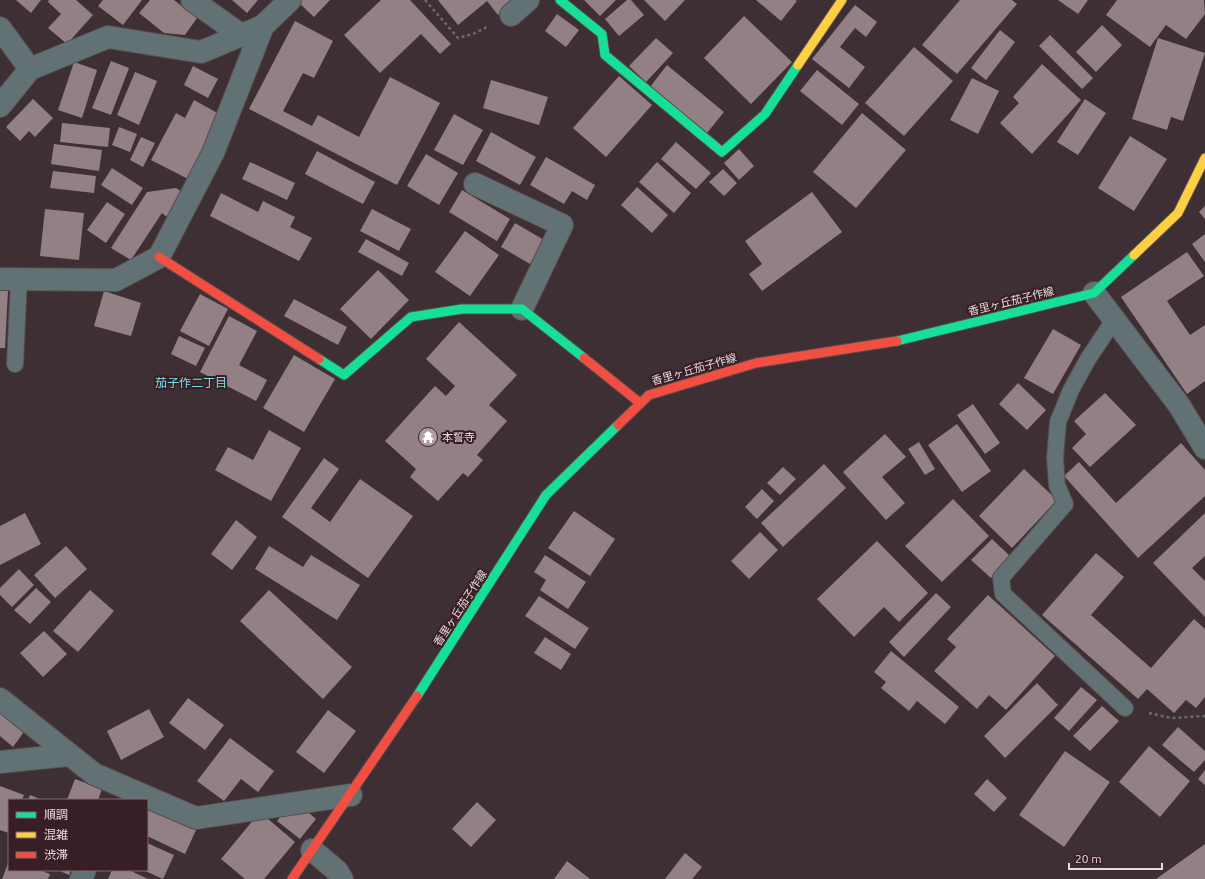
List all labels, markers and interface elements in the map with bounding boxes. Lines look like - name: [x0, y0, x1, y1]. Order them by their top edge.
- street label: 香里ヶ丘茄子作線: [967, 285, 1055, 317]
- street label: 香里ヶ丘茄子作線: [650, 351, 738, 387]
- district label: 茄子作二丁目: [155, 376, 227, 389]
- temple icon: 本誓寺: [417, 426, 439, 448]
- place label: 本誓寺: [442, 431, 475, 443]
- street label: 香里ヶ丘茄子作線: [431, 568, 489, 648]
- legend: [8, 799, 148, 871]
- text: 順調: [44, 808, 68, 821]
- text: 混雑: [44, 828, 68, 841]
- scale bar: [1069, 845, 1162, 871]
- text: 渋滞: [44, 848, 68, 861]
- text: 20 m: [1075, 852, 1102, 865]

